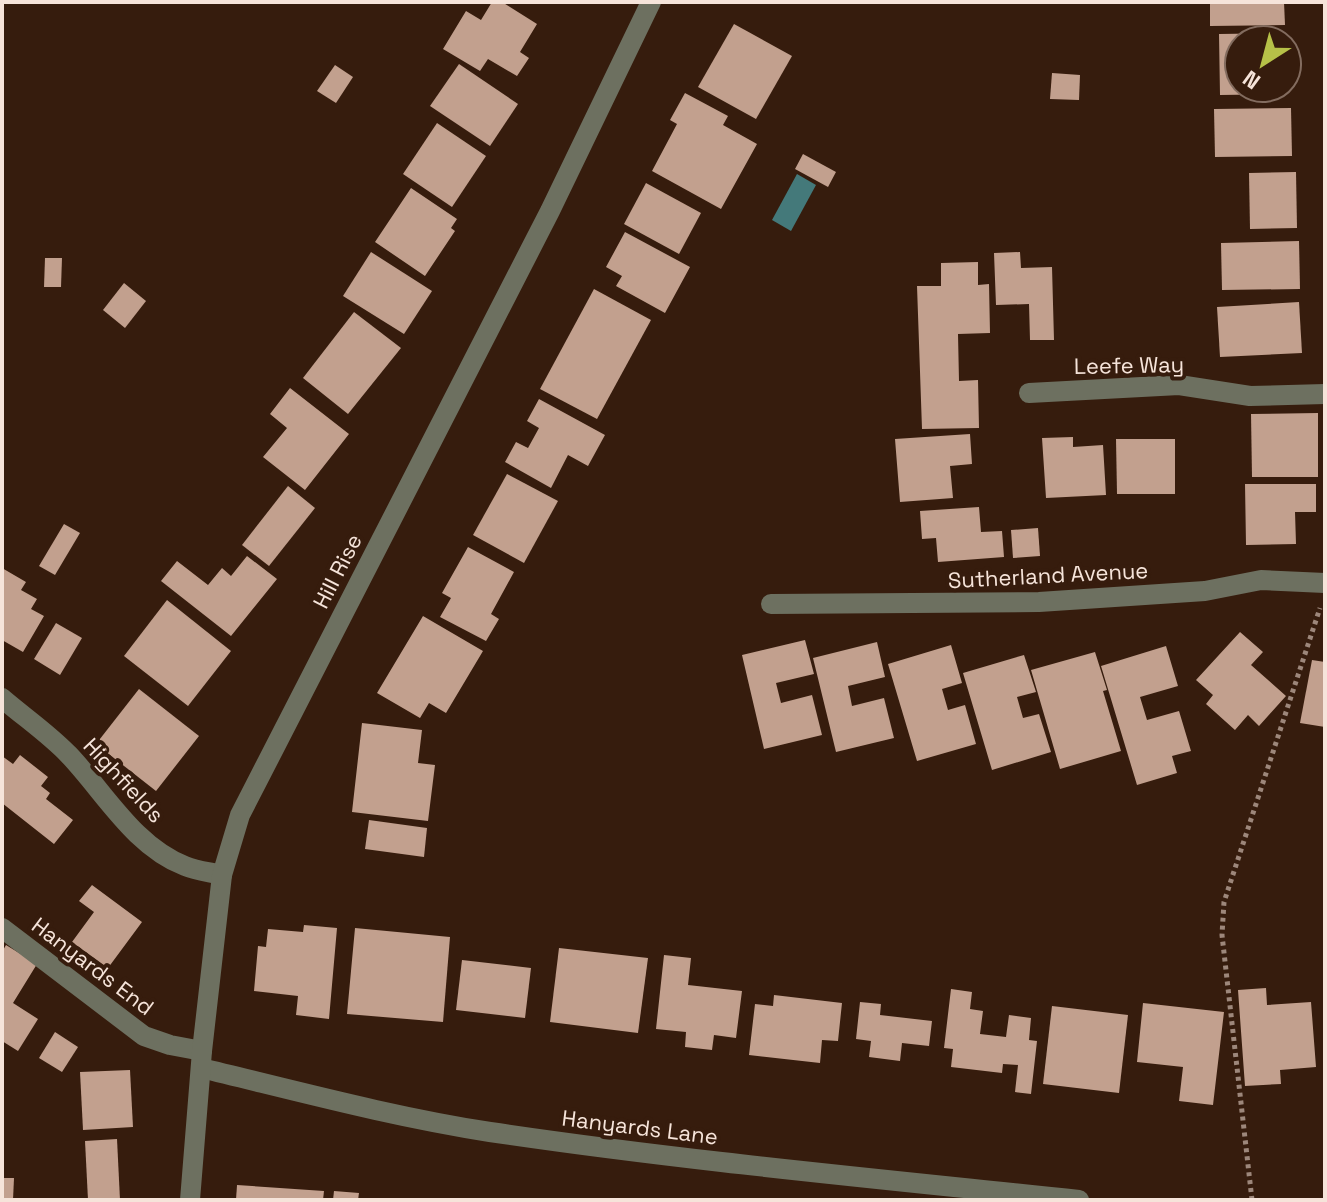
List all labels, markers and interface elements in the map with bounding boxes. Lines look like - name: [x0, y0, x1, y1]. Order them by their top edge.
- north arrow: [1223, 24, 1303, 104]
- text: N: [1237, 65, 1265, 96]
- street label: Leefe Way: [1074, 350, 1184, 380]
- street label: Hill Rise: [306, 529, 368, 613]
- street label: Sutherland Avenue: [947, 556, 1149, 594]
- street label: Highfields: [78, 732, 170, 828]
- street label: Hanyards End: [26, 911, 160, 1021]
- street label: Hanyards Lane: [560, 1104, 720, 1150]

